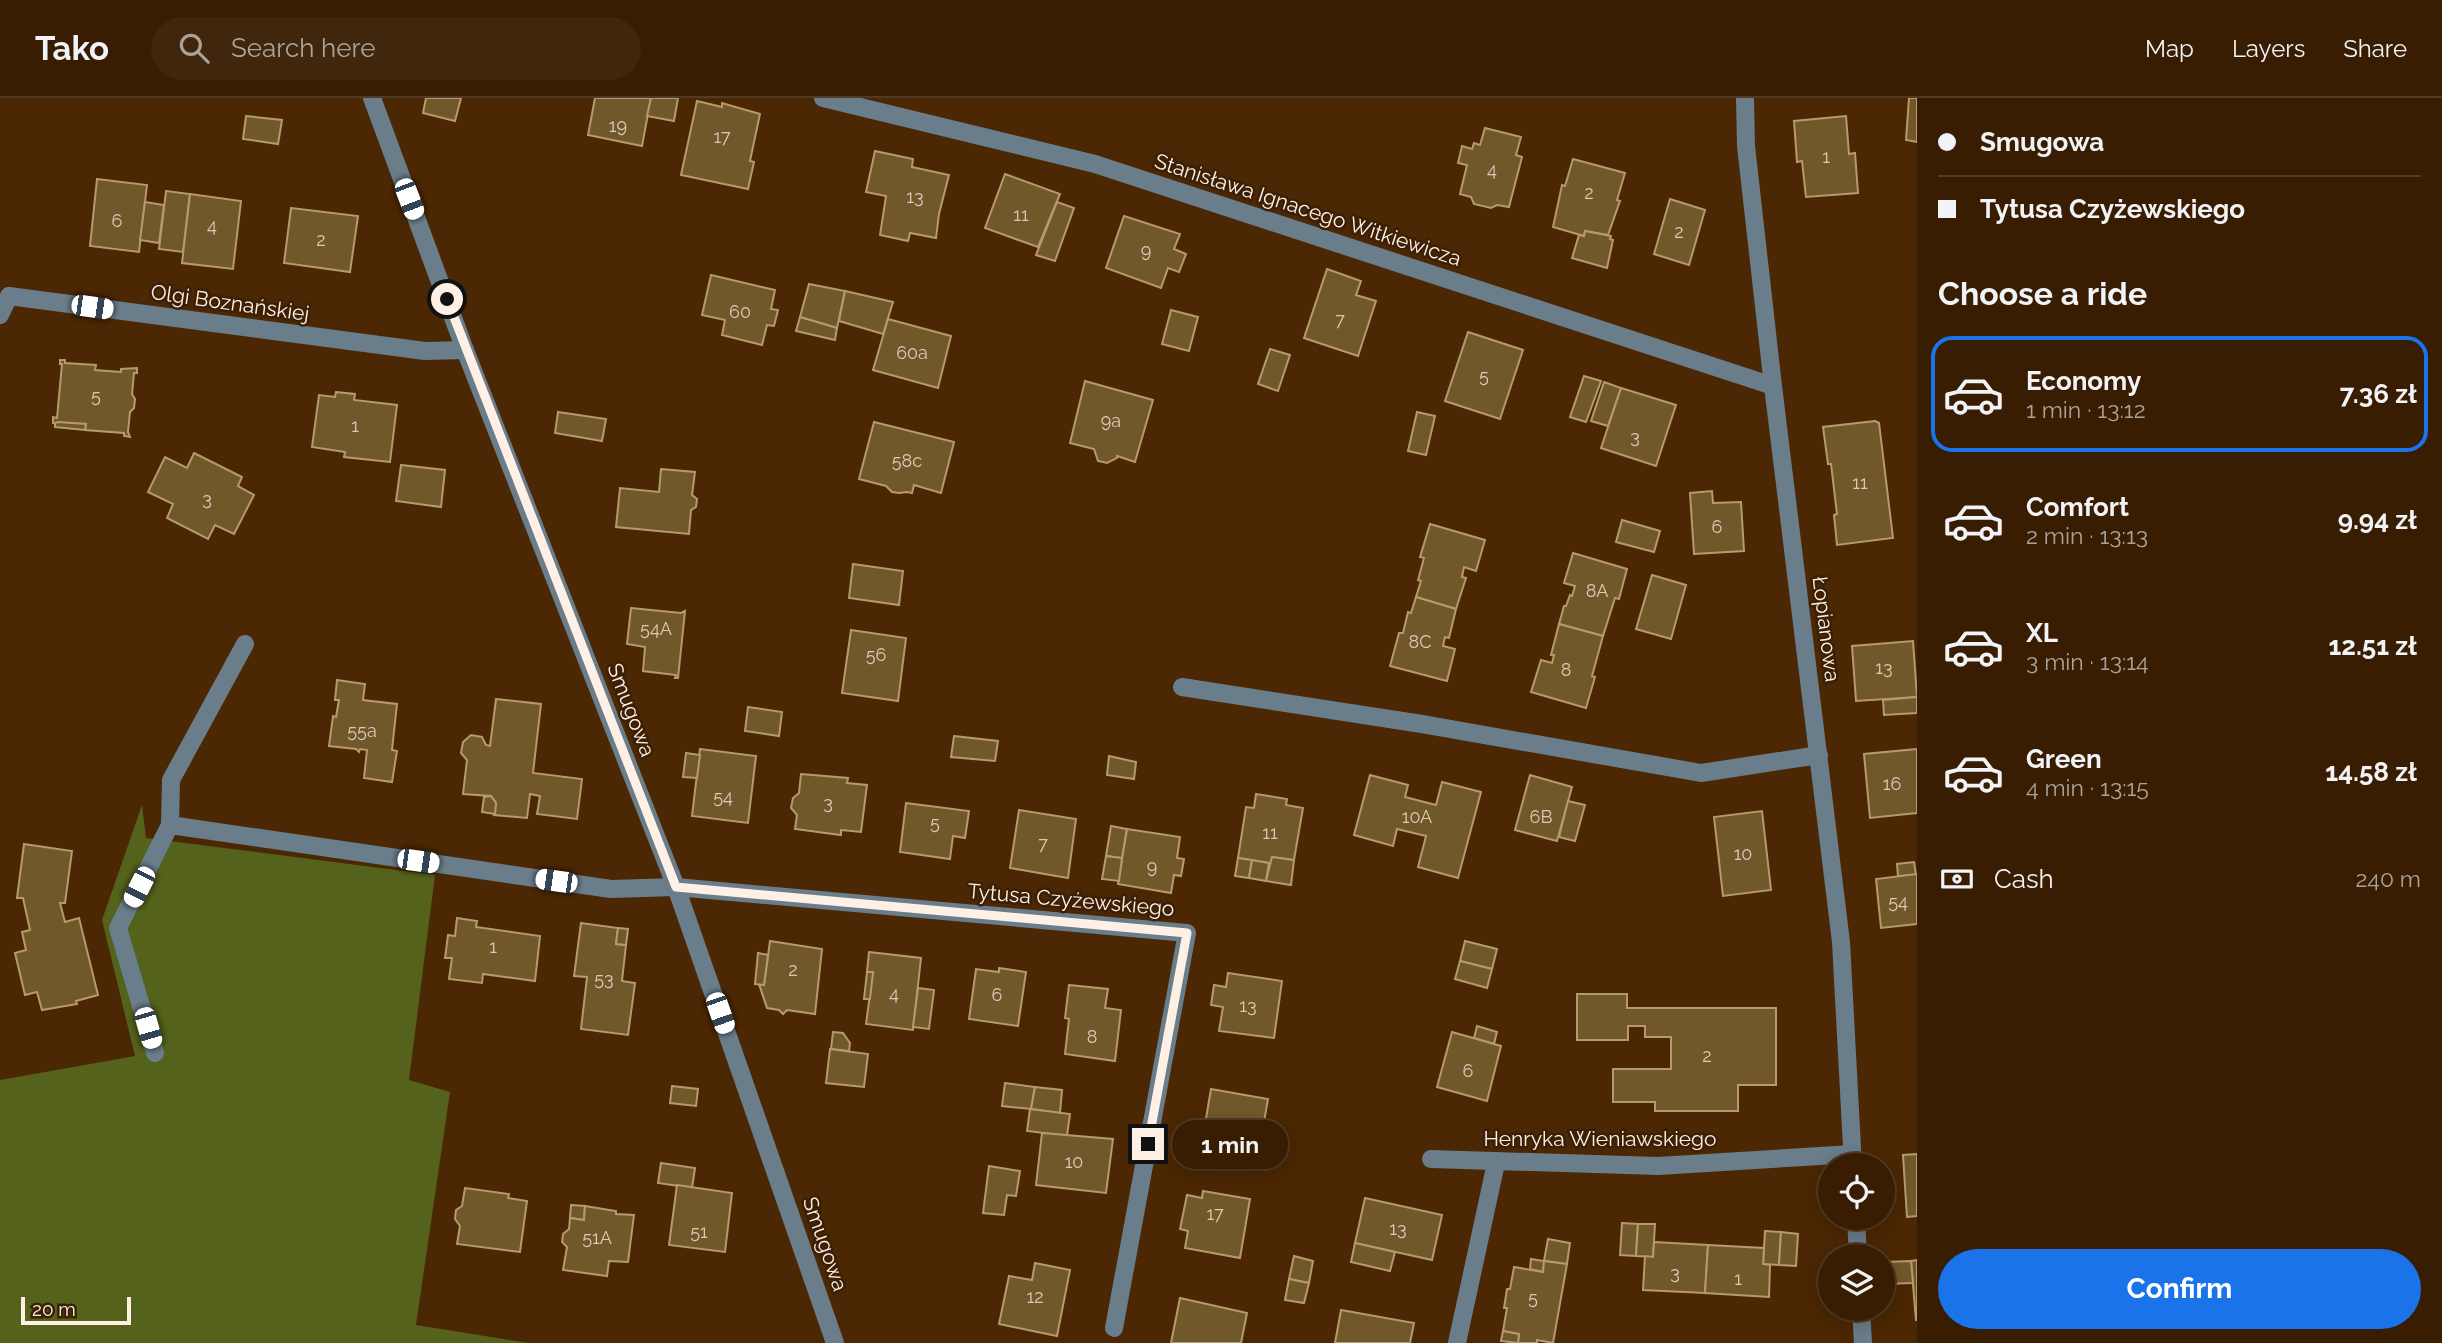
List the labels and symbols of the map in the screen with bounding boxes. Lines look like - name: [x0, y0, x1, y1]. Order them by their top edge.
- house number: 19: [609, 115, 627, 136]
- house number: 17: [713, 126, 731, 147]
- house number: 1: [1822, 146, 1830, 167]
- street label: Stanisława Ignacego Witkiewicza: [1152, 148, 1465, 271]
- house number: 4: [1487, 159, 1497, 180]
- car: [392, 176, 427, 222]
- house number: 2: [1584, 182, 1594, 203]
- house number: 13: [906, 186, 924, 207]
- house number: 11: [1013, 204, 1029, 225]
- house number: 6: [112, 210, 123, 231]
- house number: 4: [207, 215, 217, 236]
- house number: 2: [1674, 221, 1684, 242]
- house number: 2: [316, 229, 326, 250]
- house number: 9: [1141, 240, 1151, 261]
- street label: Olgi Boznańskiej: [149, 279, 311, 326]
- route start: [431, 283, 463, 315]
- car: [70, 294, 115, 320]
- house number: 60: [729, 301, 751, 322]
- house number: 7: [1335, 309, 1345, 330]
- house number: 60a: [896, 342, 928, 363]
- house number: 5: [1479, 365, 1489, 386]
- house number: 5: [91, 385, 101, 406]
- house number: 9a: [1101, 410, 1121, 431]
- house number: 1: [351, 415, 359, 436]
- house number: 3: [1630, 426, 1640, 447]
- house number: 58c: [892, 450, 922, 471]
- house number: 11: [1852, 472, 1868, 493]
- house number: 3: [202, 488, 212, 509]
- house number: 6: [1712, 516, 1723, 537]
- street label: Łopianowa: [1808, 575, 1845, 683]
- house number: 8A: [1586, 580, 1608, 601]
- house number: 54A: [640, 618, 672, 639]
- house number: 8C: [1408, 631, 1432, 652]
- house number: 56: [866, 644, 886, 665]
- house number: 13: [1875, 657, 1893, 678]
- house number: 8: [1561, 659, 1571, 680]
- street label: Smugowa: [602, 660, 661, 760]
- house number: 55a: [347, 720, 377, 741]
- house number: 16: [1883, 773, 1901, 794]
- house number: 54: [713, 786, 733, 807]
- house number: 3: [823, 792, 833, 813]
- house number: 10A: [1402, 806, 1432, 827]
- house number: 6B: [1530, 806, 1552, 827]
- house number: 5: [930, 812, 940, 833]
- house number: 11: [1262, 822, 1278, 843]
- house number: 7: [1038, 833, 1048, 854]
- house number: 10: [1734, 843, 1752, 864]
- car: [396, 848, 441, 874]
- house number: 9: [1147, 856, 1157, 877]
- car: [121, 864, 158, 910]
- car: [534, 868, 579, 894]
- street label: Tytusa Czyżewskiego: [967, 878, 1176, 921]
- house number: 54: [1888, 891, 1908, 912]
- house number: 1: [489, 936, 497, 957]
- house number: 2: [788, 959, 798, 980]
- house number: 53: [594, 968, 614, 989]
- house number: 4: [889, 983, 899, 1004]
- house number: 6: [992, 984, 1003, 1005]
- car: [704, 990, 737, 1036]
- house number: 13: [1239, 995, 1257, 1016]
- car: [133, 1005, 164, 1051]
- house number: 8: [1087, 1026, 1097, 1047]
- house number: 2: [1702, 1045, 1712, 1066]
- house number: 6: [1463, 1060, 1474, 1081]
- callout: 1 min: [1172, 1119, 1288, 1168]
- street label: Henryka Wieniawskiego: [1483, 1126, 1717, 1151]
- route end: [1132, 1128, 1164, 1160]
- house number: 10: [1065, 1151, 1083, 1172]
- street label: Smugowa: [798, 1194, 853, 1294]
- house number: 17: [1206, 1203, 1224, 1224]
- house number: 13: [1389, 1218, 1407, 1239]
- house number: 51: [690, 1221, 708, 1242]
- house number: 51A: [582, 1227, 612, 1248]
- house number: 3: [1670, 1262, 1680, 1283]
- house number: 1: [1734, 1268, 1742, 1289]
- house number: 12: [1026, 1286, 1044, 1307]
- house number: 5: [1528, 1287, 1538, 1308]
- scale bar: [21, 1294, 131, 1326]

